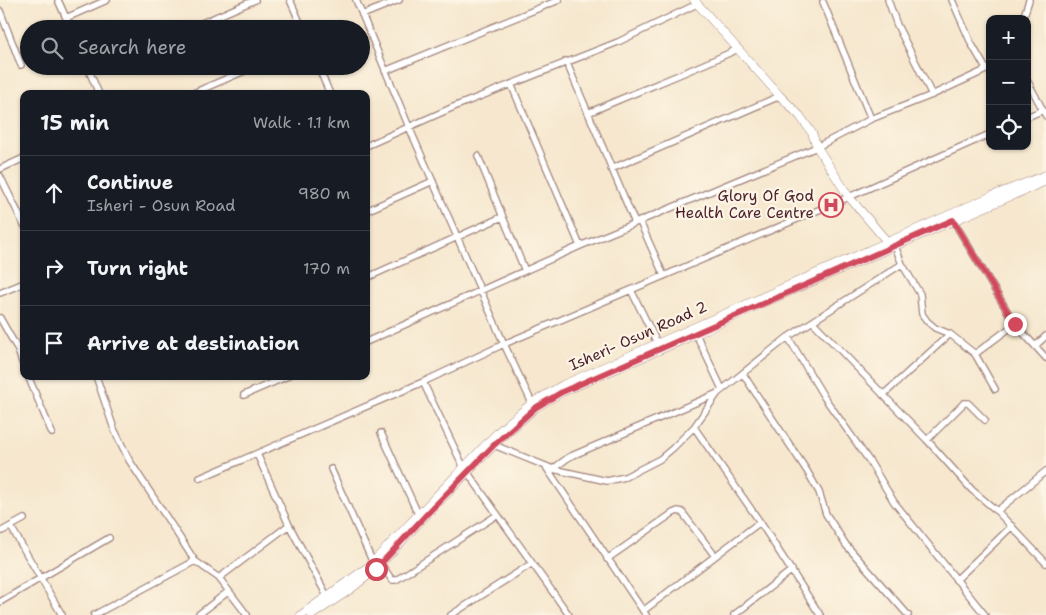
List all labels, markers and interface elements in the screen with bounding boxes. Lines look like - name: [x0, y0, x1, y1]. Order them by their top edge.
- map controls: [986, 15, 1031, 150]
- button: +: [986, 15, 1031, 60]
- search box: [20, 20, 370, 75]
- icon: search: [38, 34, 66, 62]
- text: Search here: [78, 35, 187, 60]
- button: −: [986, 60, 1031, 105]
- button: locate: [986, 105, 1031, 150]
- text: 15 min: [40, 109, 109, 137]
- text: Walk · 1.1 km: [253, 112, 350, 133]
- text: Continue: [87, 170, 173, 195]
- icon: ahead: [40, 179, 68, 207]
- text: 980 m: [298, 183, 350, 204]
- place label: Glory Of God Health Care Centre: [675, 186, 814, 223]
- hospital icon: Glory Of God Health Care Centre: [818, 192, 844, 218]
- text: Isheri - Osun Road: [87, 195, 235, 216]
- icon: right: [40, 254, 68, 282]
- text: Turn right: [87, 256, 188, 281]
- text: 170 m: [303, 258, 350, 279]
- street label: Isheri- Osun Road 2: [566, 297, 710, 375]
- route end: [1004, 313, 1027, 336]
- icon: arrive: [40, 329, 68, 357]
- text: Arrive at destination: [87, 331, 299, 356]
- route start: [365, 558, 388, 581]

